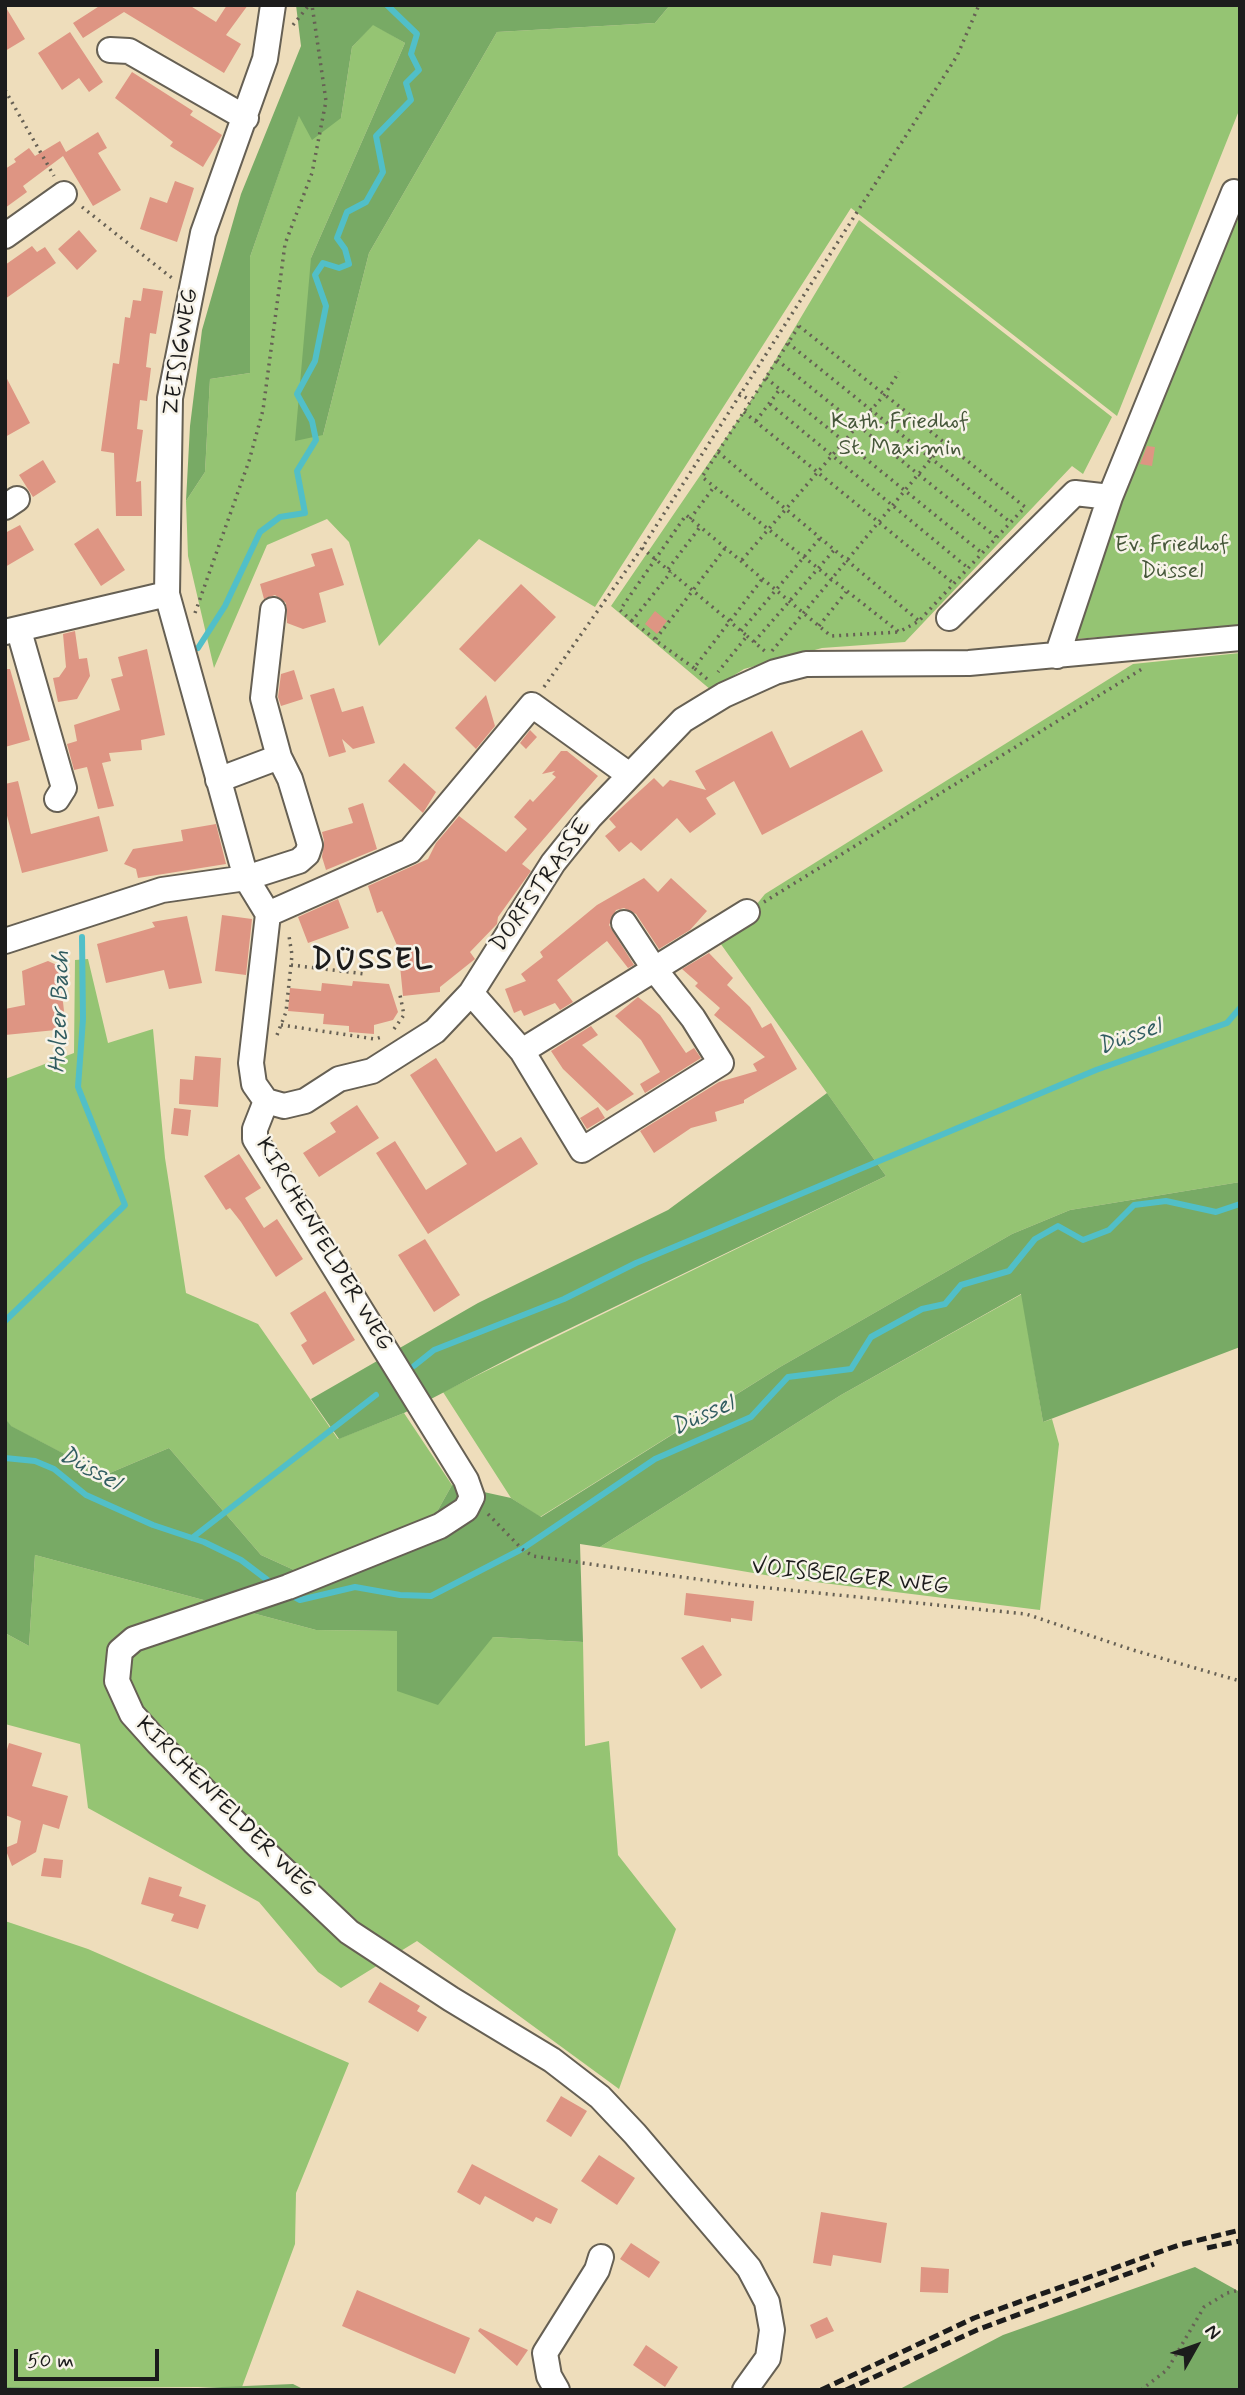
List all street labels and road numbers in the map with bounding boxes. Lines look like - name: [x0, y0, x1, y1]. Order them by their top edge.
- street label: ZEISIGWEG: [158, 286, 206, 418]
- street label: DORFSTRASSE: [486, 814, 598, 958]
- street label: KIRCHENFELDER WEG: [248, 1134, 398, 1356]
- street label: VOISBERGER WEG: [750, 1554, 950, 1602]
- street label: KIRCHENFELDER WEG: [129, 1712, 321, 1904]

